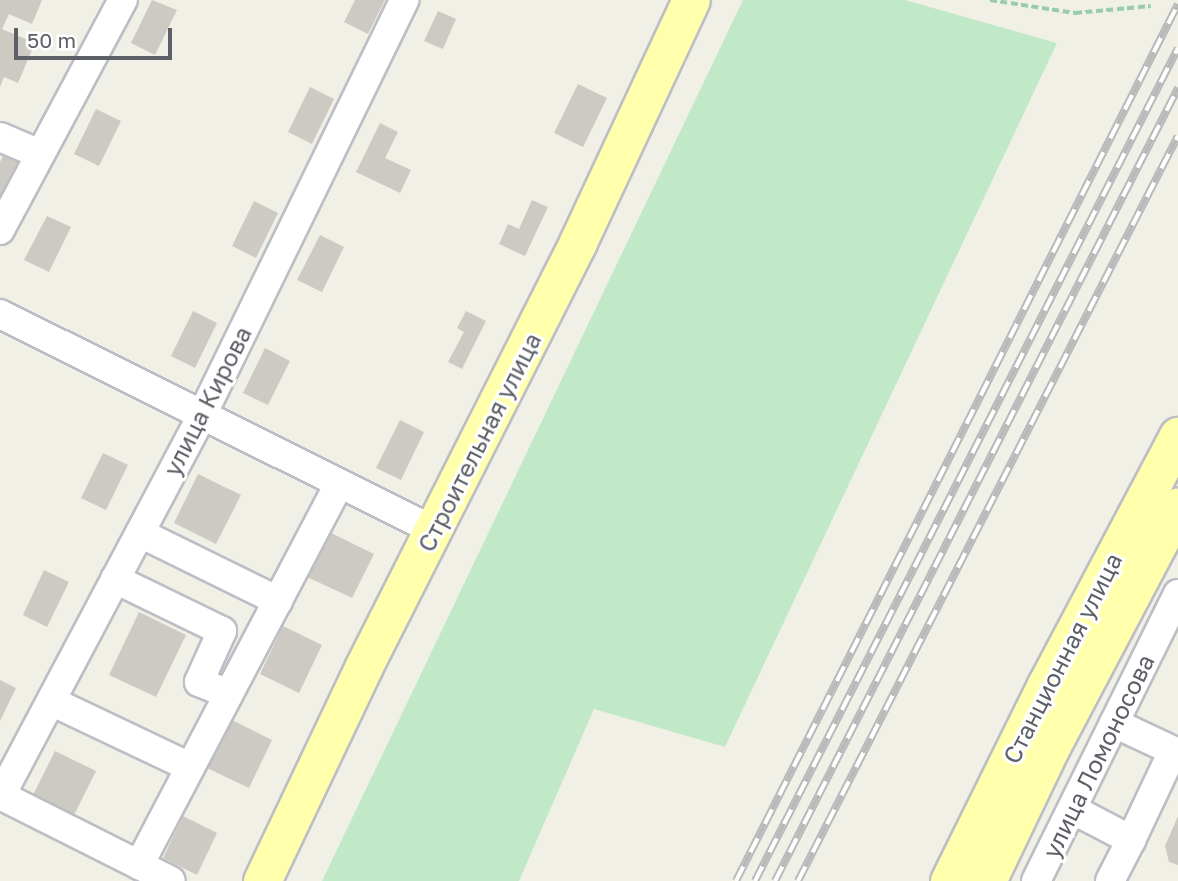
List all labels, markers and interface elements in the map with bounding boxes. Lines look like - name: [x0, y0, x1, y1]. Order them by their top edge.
- scale bar: [18, 14, 175, 58]
- text: 50 m: [27, 27, 76, 53]
- street label: улица Кирова: [157, 321, 257, 481]
- street label: Строительная улица: [411, 328, 547, 556]
- street label: Станционная улица: [996, 548, 1128, 768]
- street label: улица Ломоносова: [1036, 649, 1160, 863]

